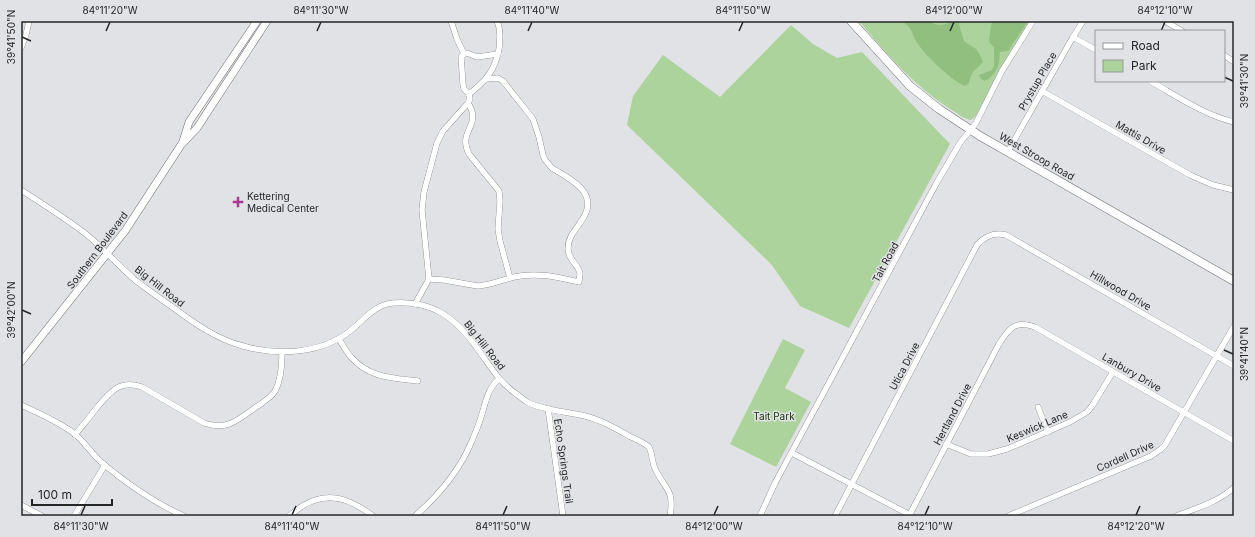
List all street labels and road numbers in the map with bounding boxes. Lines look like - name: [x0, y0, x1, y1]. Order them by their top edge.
- street label: Prystup Place: [1015, 50, 1059, 112]
- street label: Mattis Drive: [1114, 118, 1169, 156]
- street label: West Stroop Road: [997, 130, 1077, 182]
- street label: Southern Boulevard: [64, 209, 130, 291]
- street label: Tait Road: [869, 240, 901, 284]
- street label: Big Hill Road: [133, 263, 187, 309]
- street label: Hillwood Drive: [1088, 268, 1154, 312]
- street label: Big Hill Road: [462, 318, 508, 372]
- street label: Utica Drive: [886, 340, 922, 392]
- street label: Lanbury Drive: [1100, 350, 1164, 394]
- street label: Hertland Drive: [931, 381, 973, 447]
- street label: Keswick Lane: [1005, 408, 1069, 444]
- street label: Echo Springs Trail: [552, 418, 576, 504]
- street label: Cordell Drive: [1095, 438, 1156, 474]

